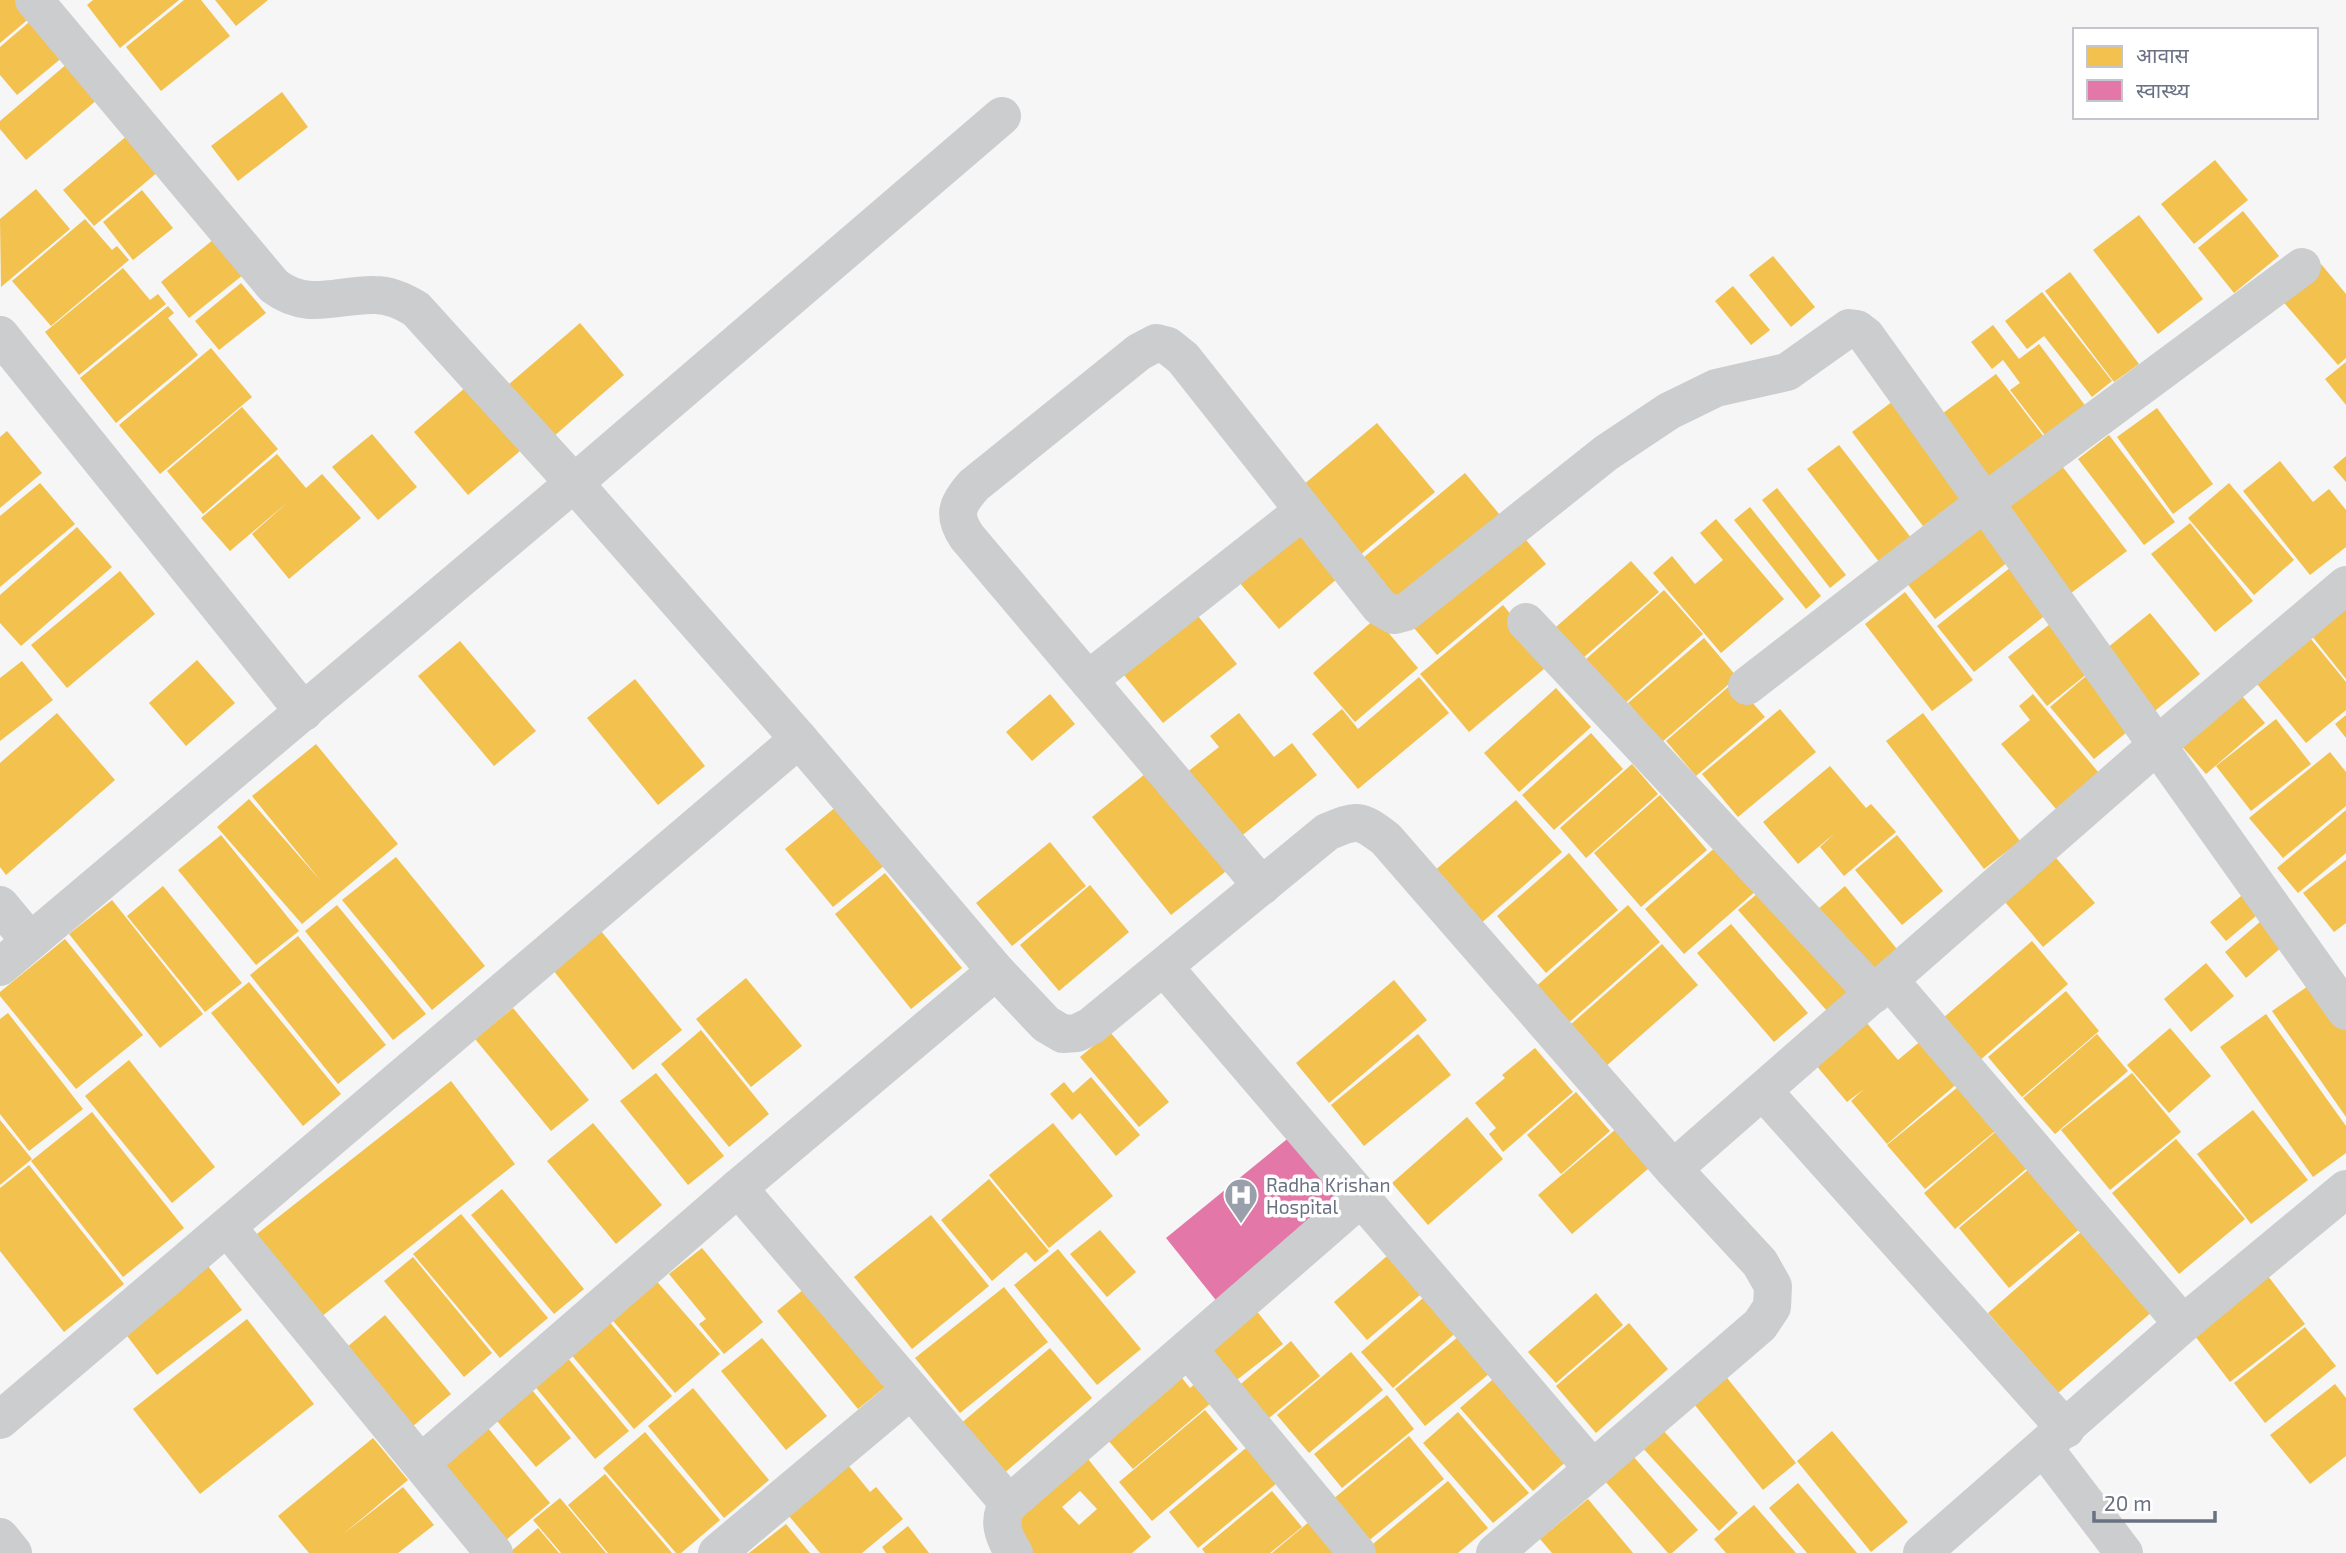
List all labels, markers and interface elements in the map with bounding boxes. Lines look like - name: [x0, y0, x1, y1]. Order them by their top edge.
- legend: [2073, 28, 2318, 119]
- text: आवास: [2136, 42, 2190, 67]
- text: स्वास्थ्य: [2136, 77, 2190, 102]
- place label: Radha Krishan Hospital: [1266, 1173, 1391, 1218]
- hospital icon: Radha Krishan Hospital: [1222, 1176, 1260, 1225]
- scale bar: [2094, 1480, 2215, 1524]
- text: 20 m: [2104, 1490, 2152, 1515]

